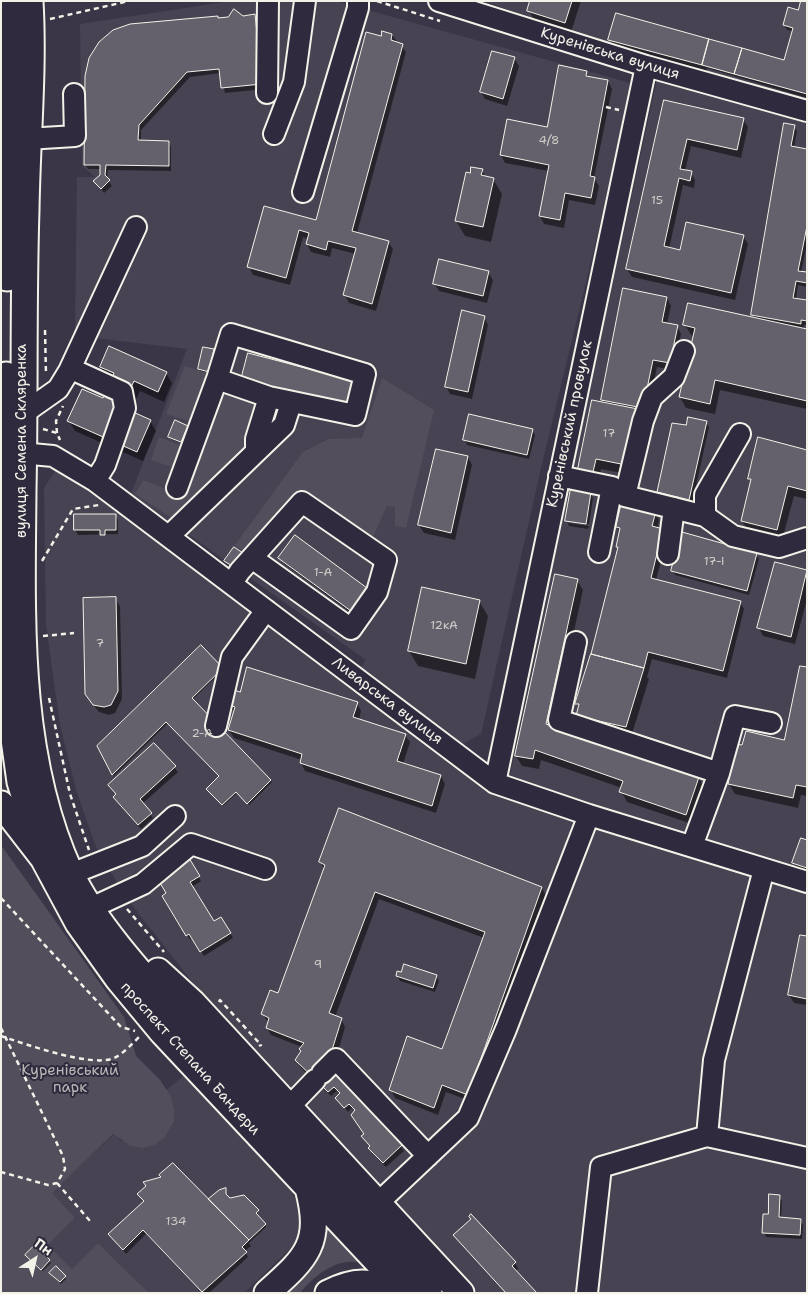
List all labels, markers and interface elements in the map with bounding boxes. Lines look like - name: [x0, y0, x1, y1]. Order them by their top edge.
- street label: Куренівська вулиця: [538, 24, 682, 84]
- house number: 4/8: [539, 134, 559, 148]
- house number: 15: [651, 194, 663, 208]
- street label: Куренівський провулок: [543, 339, 597, 509]
- street label: вулиця Семена Скляренка: [13, 344, 31, 538]
- house number: 17: [603, 427, 615, 441]
- house number: 17-і: [704, 555, 724, 569]
- house number: 1-А: [314, 566, 332, 580]
- house number: 12кА: [430, 619, 458, 633]
- house number: 7: [96, 637, 104, 651]
- street label: Ливарська вулиця: [328, 653, 446, 749]
- house number: 2-А: [191, 727, 213, 741]
- house number: 9: [314, 958, 322, 972]
- street label: проспект Степана Бандери: [116, 979, 264, 1139]
- park label: Куренівський парк: [21, 1062, 119, 1097]
- house number: 134: [166, 1215, 186, 1229]
- north arrow: [10, 1234, 60, 1284]
- text: Пн: [31, 1234, 56, 1259]

